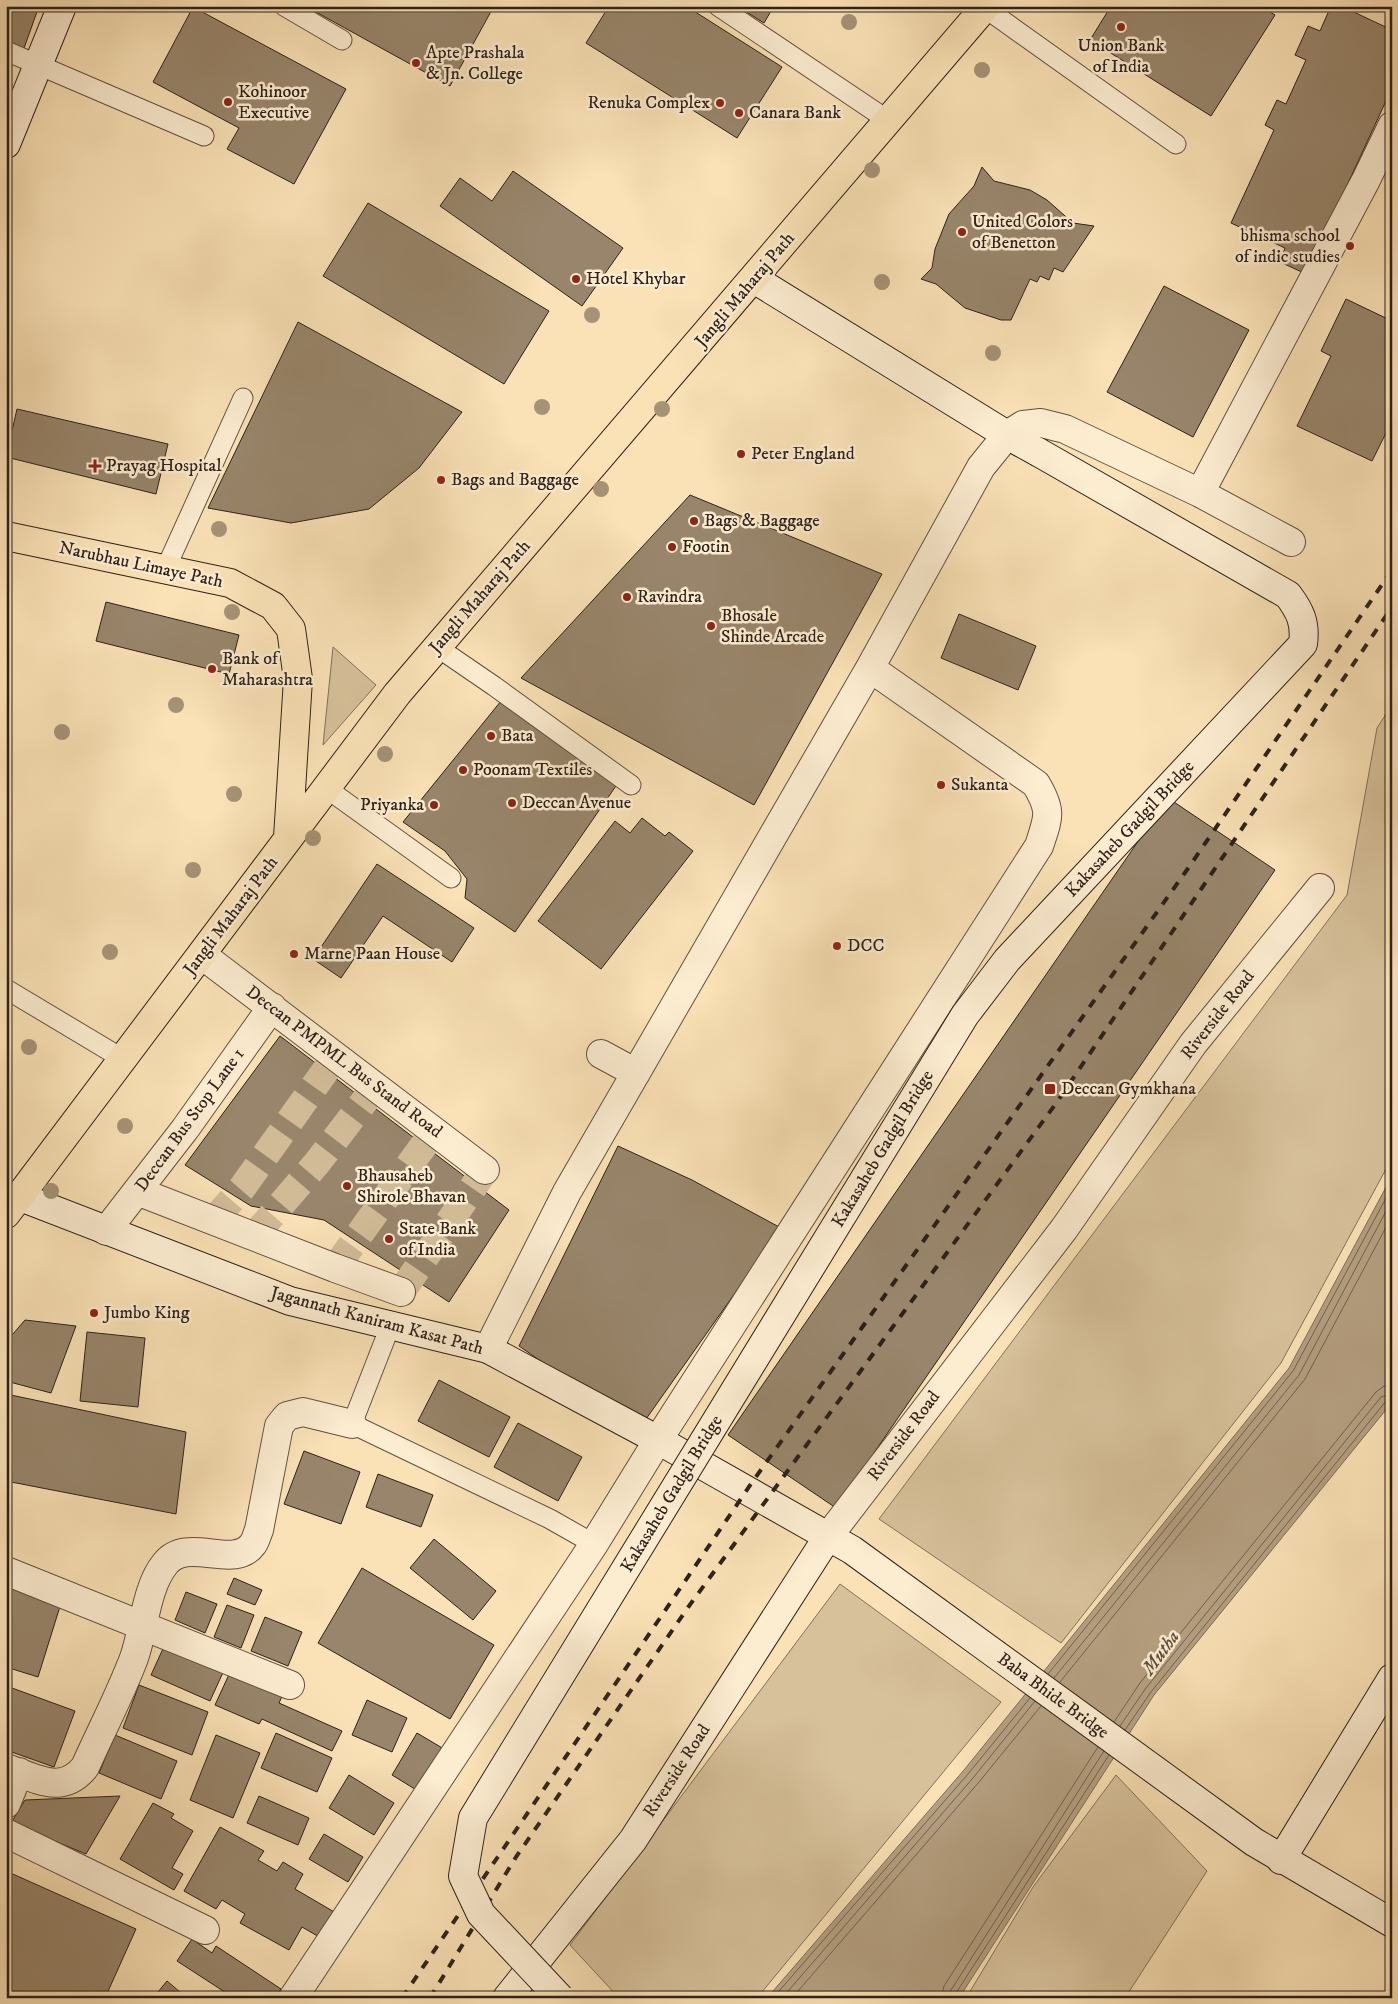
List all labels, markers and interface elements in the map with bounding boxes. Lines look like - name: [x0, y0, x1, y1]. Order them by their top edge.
- marker: Union Bank of India: [1115, 21, 1127, 33]
- place label: Union Bank of India: [1078, 35, 1165, 78]
- place label: Apte Prashala & Jn. College: [426, 42, 525, 85]
- marker: Apte Prashala & Jn. College: [410, 57, 422, 69]
- place label: Kohinoor Executive: [238, 81, 309, 124]
- place label: Renuka Complex: [587, 92, 710, 114]
- marker: Kohinoor Executive: [222, 96, 234, 108]
- marker: Renuka Complex: [714, 97, 726, 109]
- place label: Canara Bank: [749, 102, 841, 124]
- marker: Canara Bank: [733, 107, 745, 119]
- place label: United Colors of Benetton: [972, 211, 1073, 254]
- place label: bhisma school of indic studies: [1235, 225, 1341, 268]
- marker: United Colors of Benetton: [956, 226, 968, 238]
- street label: Jangli Maharaj Path: [689, 228, 800, 354]
- marker: bhisma school of indic studies: [1344, 240, 1356, 252]
- place label: Hotel Khybar: [586, 268, 686, 290]
- marker: Hotel Khybar: [570, 273, 582, 285]
- place label: Peter England: [751, 443, 855, 465]
- marker: Peter England: [735, 448, 747, 460]
- place label: Prayag Hospital: [106, 455, 222, 477]
- marker: Prayag Hospital: [88, 459, 102, 473]
- place label: Bags and Baggage: [451, 469, 579, 491]
- marker: Bags and Baggage: [435, 474, 447, 486]
- place label: Bags & Baggage: [704, 510, 820, 532]
- marker: Bags & Baggage: [688, 515, 700, 527]
- street label: Jangli Maharaj Path: [423, 535, 536, 660]
- place label: Footin: [682, 536, 730, 558]
- street label: Narubhau Limaye Path: [57, 537, 226, 593]
- marker: Footin: [666, 541, 678, 553]
- place label: Ravindra: [637, 586, 702, 608]
- marker: Ravindra: [621, 591, 633, 603]
- place label: Bhosale Shinde Arcade: [721, 605, 824, 648]
- marker: Bhosale Shinde Arcade: [705, 620, 717, 632]
- place label: Bank of Maharashtra: [222, 648, 313, 691]
- marker: Bank of Maharashtra: [206, 663, 218, 675]
- place label: Bata: [501, 725, 534, 747]
- marker: Bata: [485, 730, 497, 742]
- street label: Kakasaheb Gadgil Bridge: [1061, 756, 1199, 902]
- place label: Poonam Textiles: [473, 759, 592, 781]
- marker: Poonam Textiles: [457, 764, 469, 776]
- place label: Sukanta: [951, 774, 1009, 796]
- marker: Sukanta: [935, 779, 947, 791]
- place label: Deccan Avenue: [522, 792, 631, 814]
- place label: Priyanka: [360, 794, 424, 816]
- marker: Deccan Avenue: [506, 797, 518, 809]
- marker: Priyanka: [428, 799, 440, 811]
- street label: Jangli Maharaj Path: [178, 852, 283, 982]
- place label: DCC: [847, 935, 884, 957]
- marker: DCC: [831, 940, 843, 952]
- place label: Marne Paan House: [304, 943, 440, 965]
- marker: Marne Paan House: [288, 948, 300, 960]
- street label: Riverside Road: [1176, 966, 1260, 1064]
- street label: Deccan PMPML Bus Stand Road: [241, 981, 447, 1143]
- street label: Deccan Bus Stop Lane 1: [131, 1044, 249, 1196]
- street label: Kakasaheb Gadgil Bridge: [827, 1066, 939, 1232]
- place label: Deccan Gymkhana: [1061, 1078, 1196, 1100]
- marker: Deccan Gymkhana: [1043, 1082, 1057, 1096]
- place label: Bhausaheb Shirole Bhavan: [357, 1165, 466, 1208]
- marker: Bhausaheb Shirole Bhavan: [341, 1180, 353, 1192]
- place label: State Bank of India: [399, 1218, 476, 1261]
- marker: State Bank of India: [383, 1233, 395, 1245]
- street label: Jagannath Kaniram Kasat Path: [266, 1281, 486, 1360]
- place label: Jumbo King: [102, 1302, 190, 1324]
- marker: Jumbo King: [88, 1307, 100, 1319]
- street label: Riverside Road: [863, 1387, 945, 1485]
- street label: Kakasaheb Gadgil Bridge: [616, 1411, 728, 1577]
- water label: Mutha: [1136, 1626, 1185, 1681]
- street label: Baba Bhide Bridge: [993, 1648, 1113, 1744]
- street label: Riverside Road: [639, 1720, 715, 1822]

